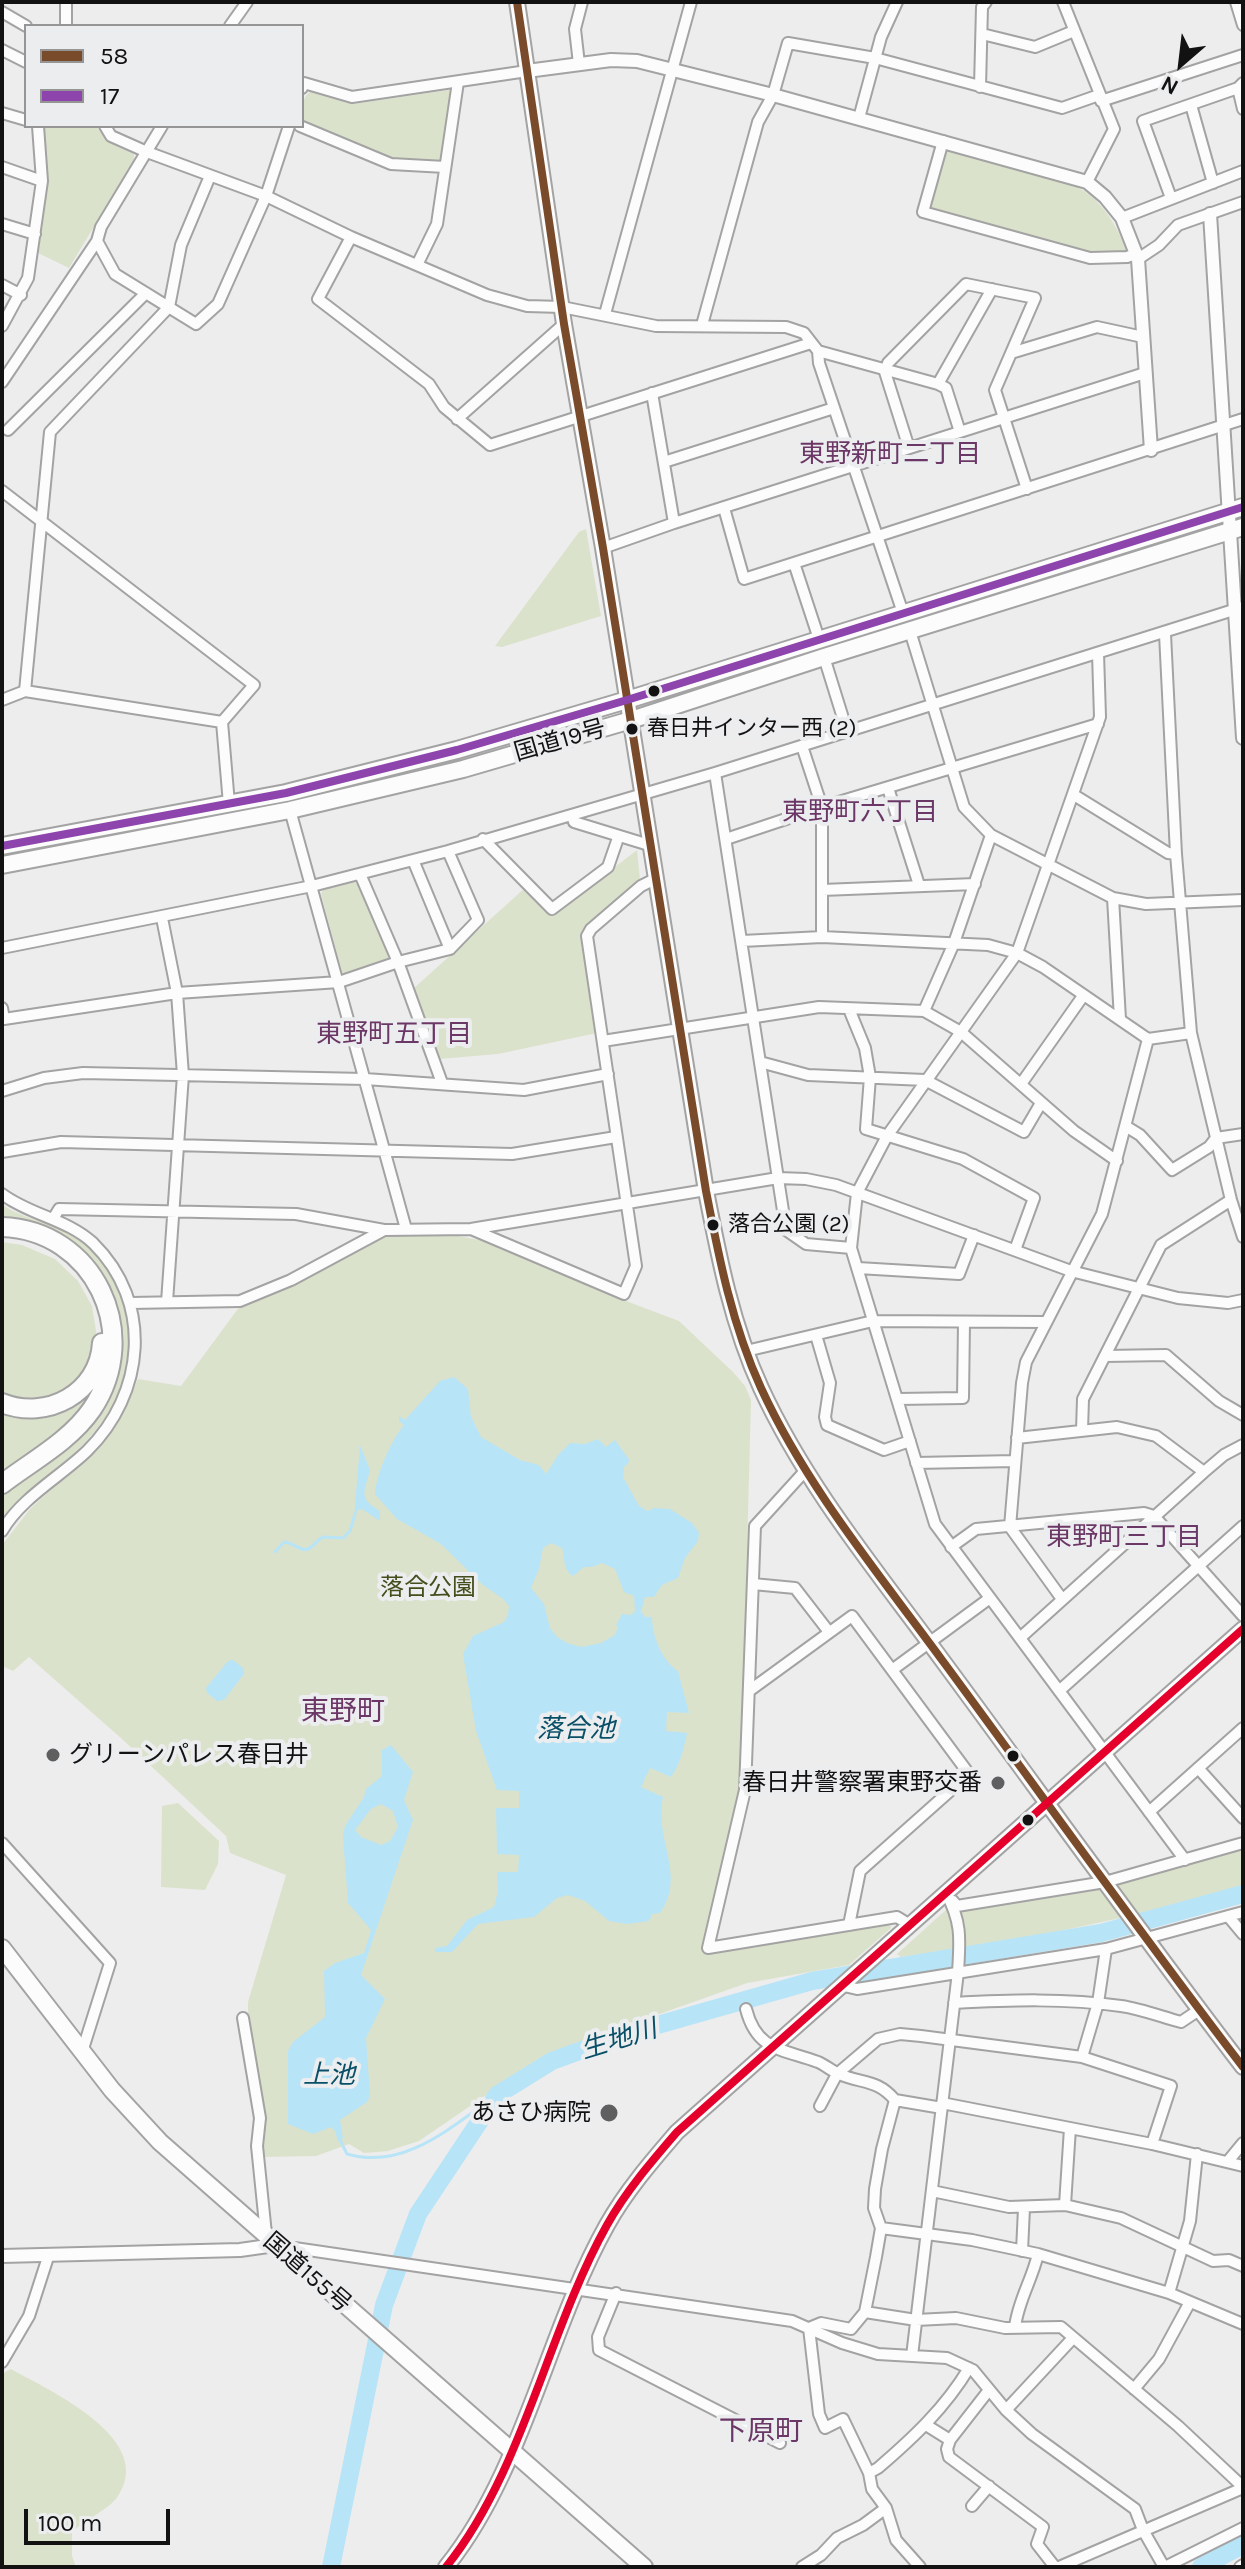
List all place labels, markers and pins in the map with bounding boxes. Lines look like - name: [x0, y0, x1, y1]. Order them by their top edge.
- unlabelled marker: [646, 683, 662, 699]
- place label: 春日井インター西 (2): [647, 716, 857, 742]
- marker: 春日井インター西 (2): [624, 721, 640, 737]
- place label: 落合公園 (2): [728, 1212, 850, 1238]
- marker: 落合公園 (2): [705, 1217, 721, 1233]
- place label: グリーンパレス春日井: [69, 1741, 309, 1769]
- marker: グリーンパレス春日井: [44, 1746, 62, 1764]
- unlabelled marker: [1005, 1748, 1021, 1764]
- place label: 春日井警察署東野交番: [742, 1769, 982, 1797]
- marker: 春日井警察署東野交番: [989, 1774, 1007, 1792]
- unlabelled marker: [1020, 1812, 1036, 1828]
- place label: あさひ病院: [471, 2099, 591, 2127]
- marker: あさひ病院: [598, 2102, 620, 2124]

